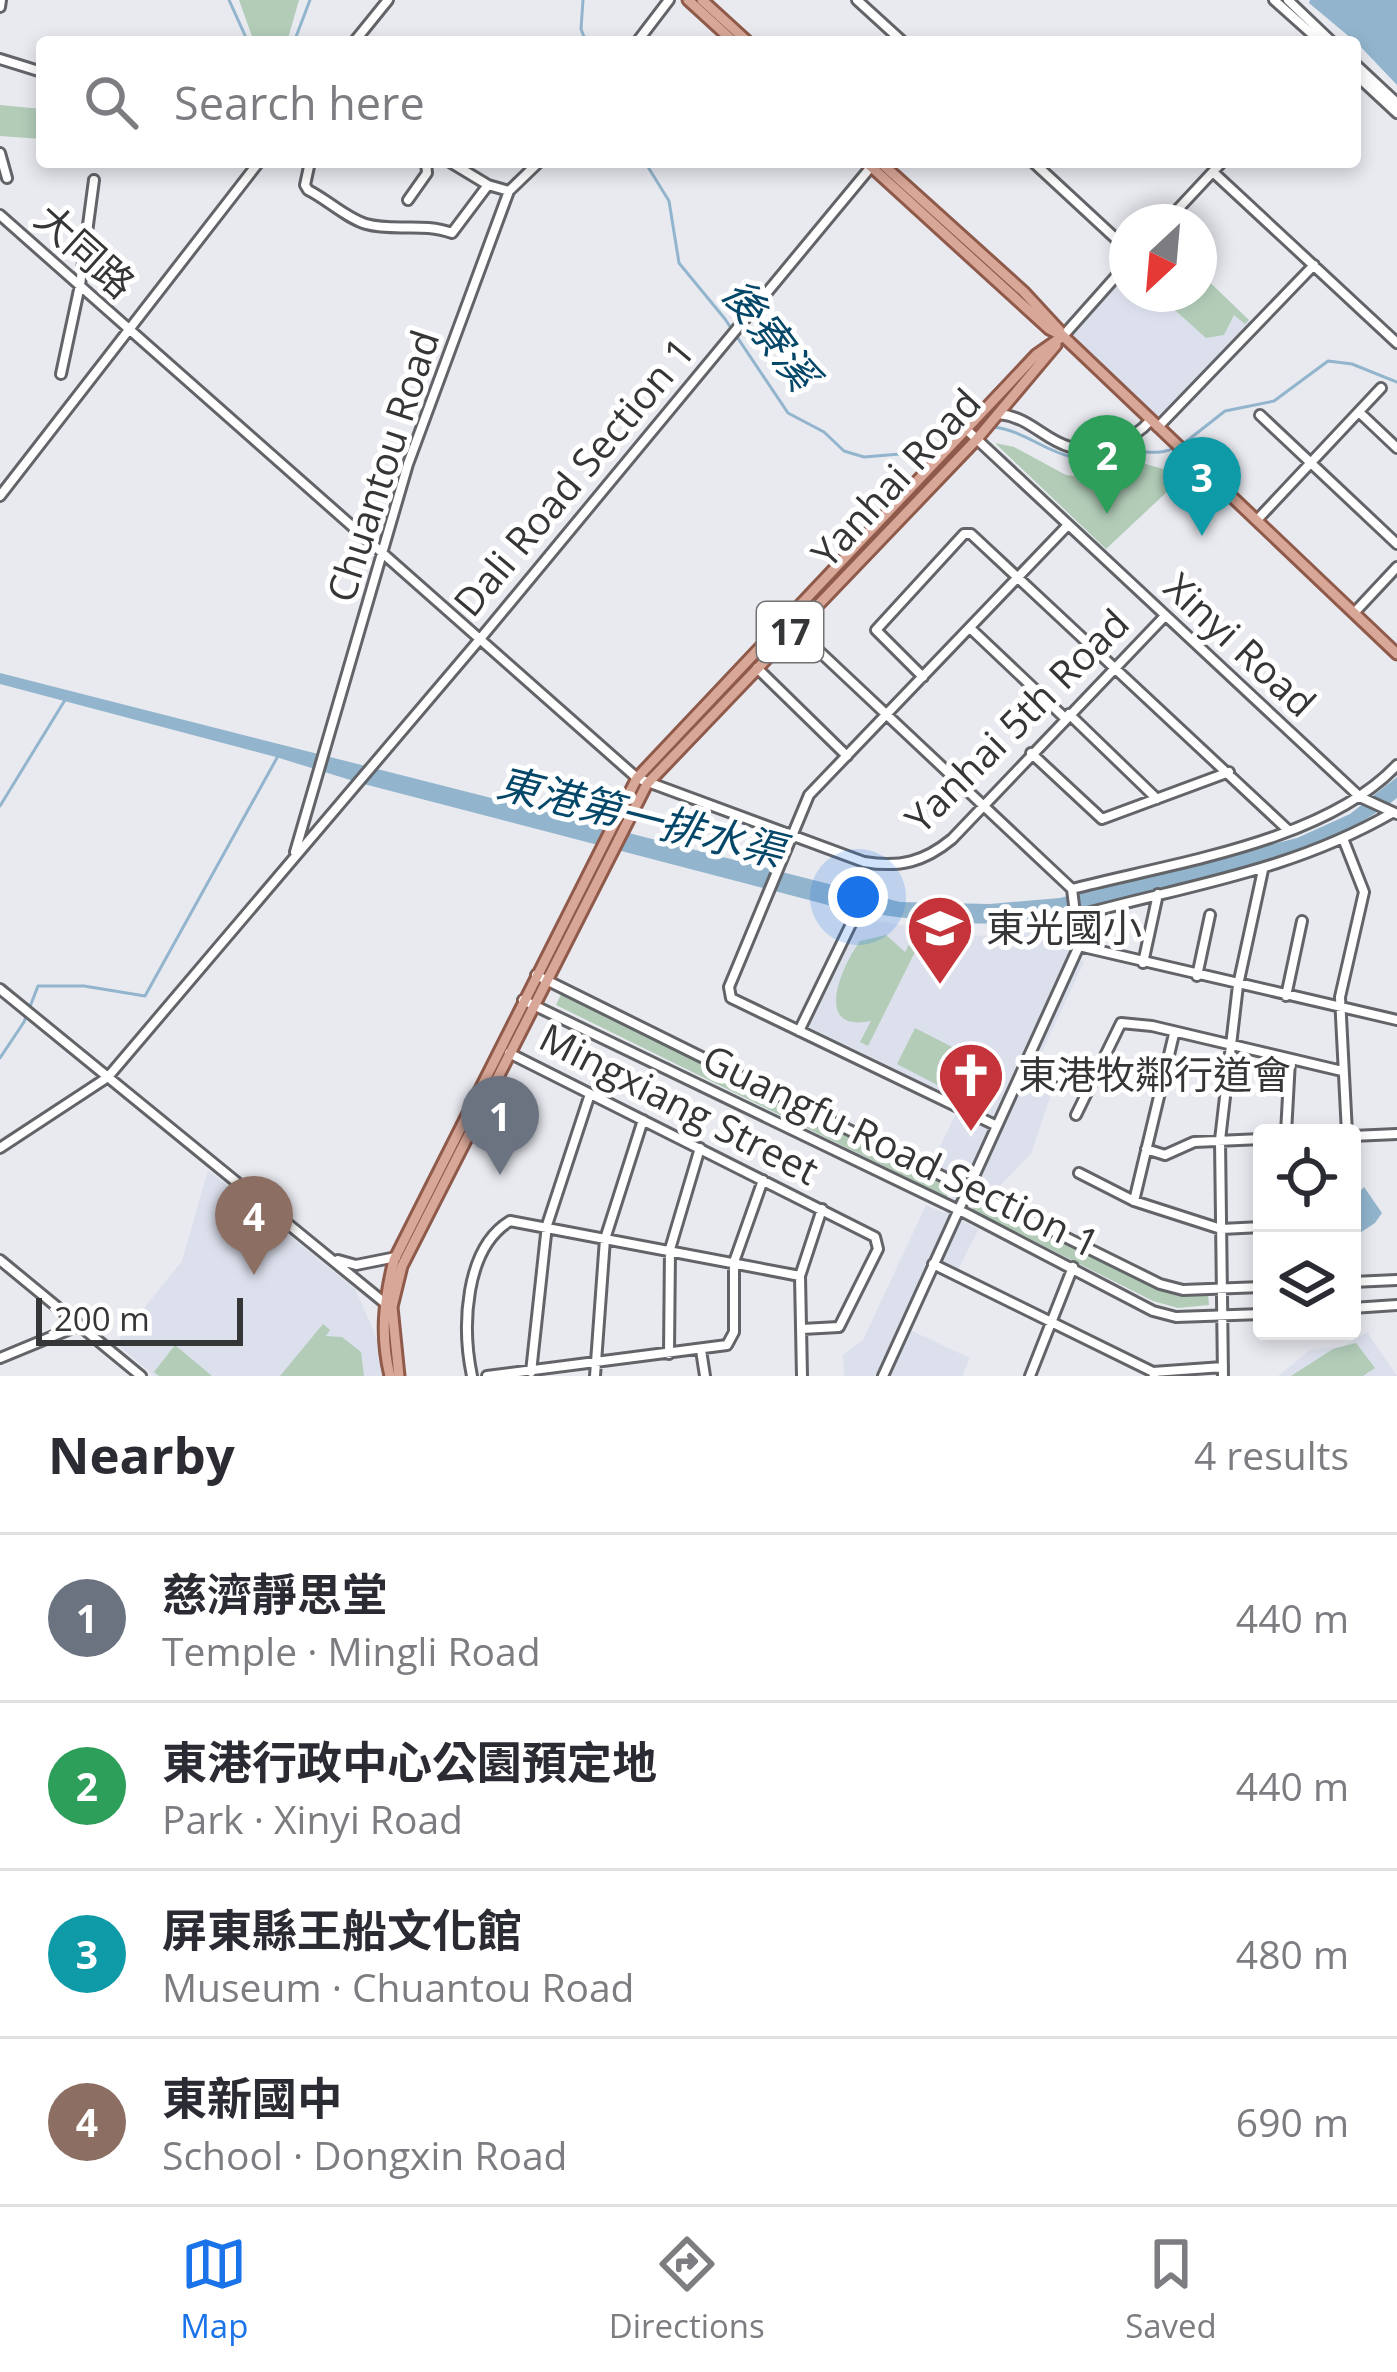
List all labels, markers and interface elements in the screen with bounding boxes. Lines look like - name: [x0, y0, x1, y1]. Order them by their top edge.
- search box: [36, 36, 1361, 168]
- icon: search: [78, 69, 144, 135]
- text: Search here: [174, 72, 425, 133]
- street label: 大同路: [25, 191, 147, 309]
- north arrow: [1109, 204, 1217, 312]
- water label: 後寮溪: [711, 266, 835, 405]
- street label: Chuantou Road: [313, 323, 450, 608]
- street label: Dali Road Section 1: [441, 326, 705, 627]
- street label: Yanhai Road: [798, 376, 991, 578]
- pin: 2: [1068, 415, 1146, 514]
- pin: 3: [1163, 437, 1241, 536]
- street label: Xinyi Road: [1154, 560, 1328, 728]
- street label: Yanhai 5th Road: [892, 596, 1139, 843]
- road number: 17: [757, 602, 823, 662]
- water label: 東港第一排水渠: [492, 752, 797, 880]
- your location: [828, 867, 888, 927]
- school or university icon: 東光國小: [905, 893, 975, 987]
- place label: 東光國小: [986, 900, 1142, 953]
- street label: Mingxiang Street: [531, 1010, 828, 1196]
- street label: Guangfu Road Section 1: [695, 1031, 1109, 1269]
- church icon: 東港牧鄰行道會: [936, 1040, 1006, 1134]
- place label: 東港牧鄰行道會: [1018, 1047, 1291, 1100]
- pin: 1: [461, 1076, 539, 1175]
- map controls: [1253, 1124, 1361, 1340]
- button: locate: [1253, 1124, 1361, 1232]
- pin: 4: [215, 1176, 293, 1275]
- button: layers: [1253, 1232, 1361, 1340]
- scale bar: [36, 1292, 243, 1345]
- text: 200 m: [54, 1296, 150, 1341]
- text: Nearby: [48, 1419, 235, 1489]
- text: 4 results: [1194, 1428, 1349, 1481]
- text: 慈濟靜思堂: [162, 1563, 387, 1624]
- text: 1: [76, 1591, 98, 1644]
- text: 440 m: [1236, 1591, 1349, 1644]
- text: Temple · Mingli Road: [162, 1624, 541, 1677]
- text: 東港行政中心公園預定地: [162, 1731, 657, 1792]
- text: 2: [76, 1759, 98, 1812]
- text: 440 m: [1236, 1759, 1349, 1812]
- text: Park · Xinyi Road: [162, 1792, 463, 1845]
- text: 屏東縣王船文化館: [162, 1899, 522, 1960]
- text: 3: [76, 1927, 98, 1980]
- text: 480 m: [1236, 1927, 1349, 1980]
- text: Museum · Chuantou Road: [162, 1960, 634, 2013]
- text: 東新國中: [162, 2067, 342, 2128]
- text: 4: [76, 2095, 98, 2148]
- text: 690 m: [1236, 2095, 1349, 2148]
- text: School · Dongxin Road: [162, 2128, 567, 2181]
- tab: Map: [180, 2231, 248, 2348]
- tab: Directions: [609, 2231, 765, 2348]
- tab: Saved: [1125, 2231, 1217, 2348]

